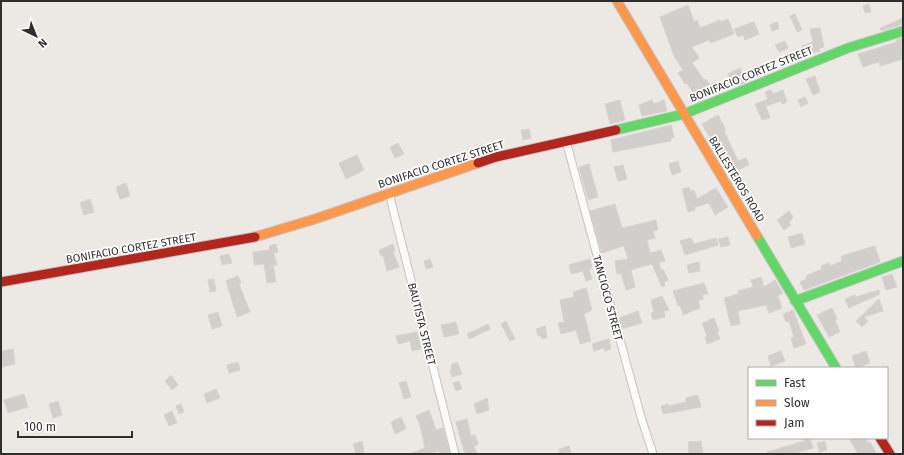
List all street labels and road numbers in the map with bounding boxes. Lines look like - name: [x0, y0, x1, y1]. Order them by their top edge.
- street label: BONIFACIO CORTEZ STREET: [688, 44, 815, 105]
- street label: BALLESTEROS ROAD: [706, 134, 767, 224]
- street label: BONIFACIO CORTEZ STREET: [377, 138, 506, 191]
- street label: BONIFACIO CORTEZ STREET: [65, 231, 197, 266]
- street label: TANCIOCO STREET: [590, 254, 625, 343]
- street label: BAUTISTA STREET: [405, 281, 438, 367]

